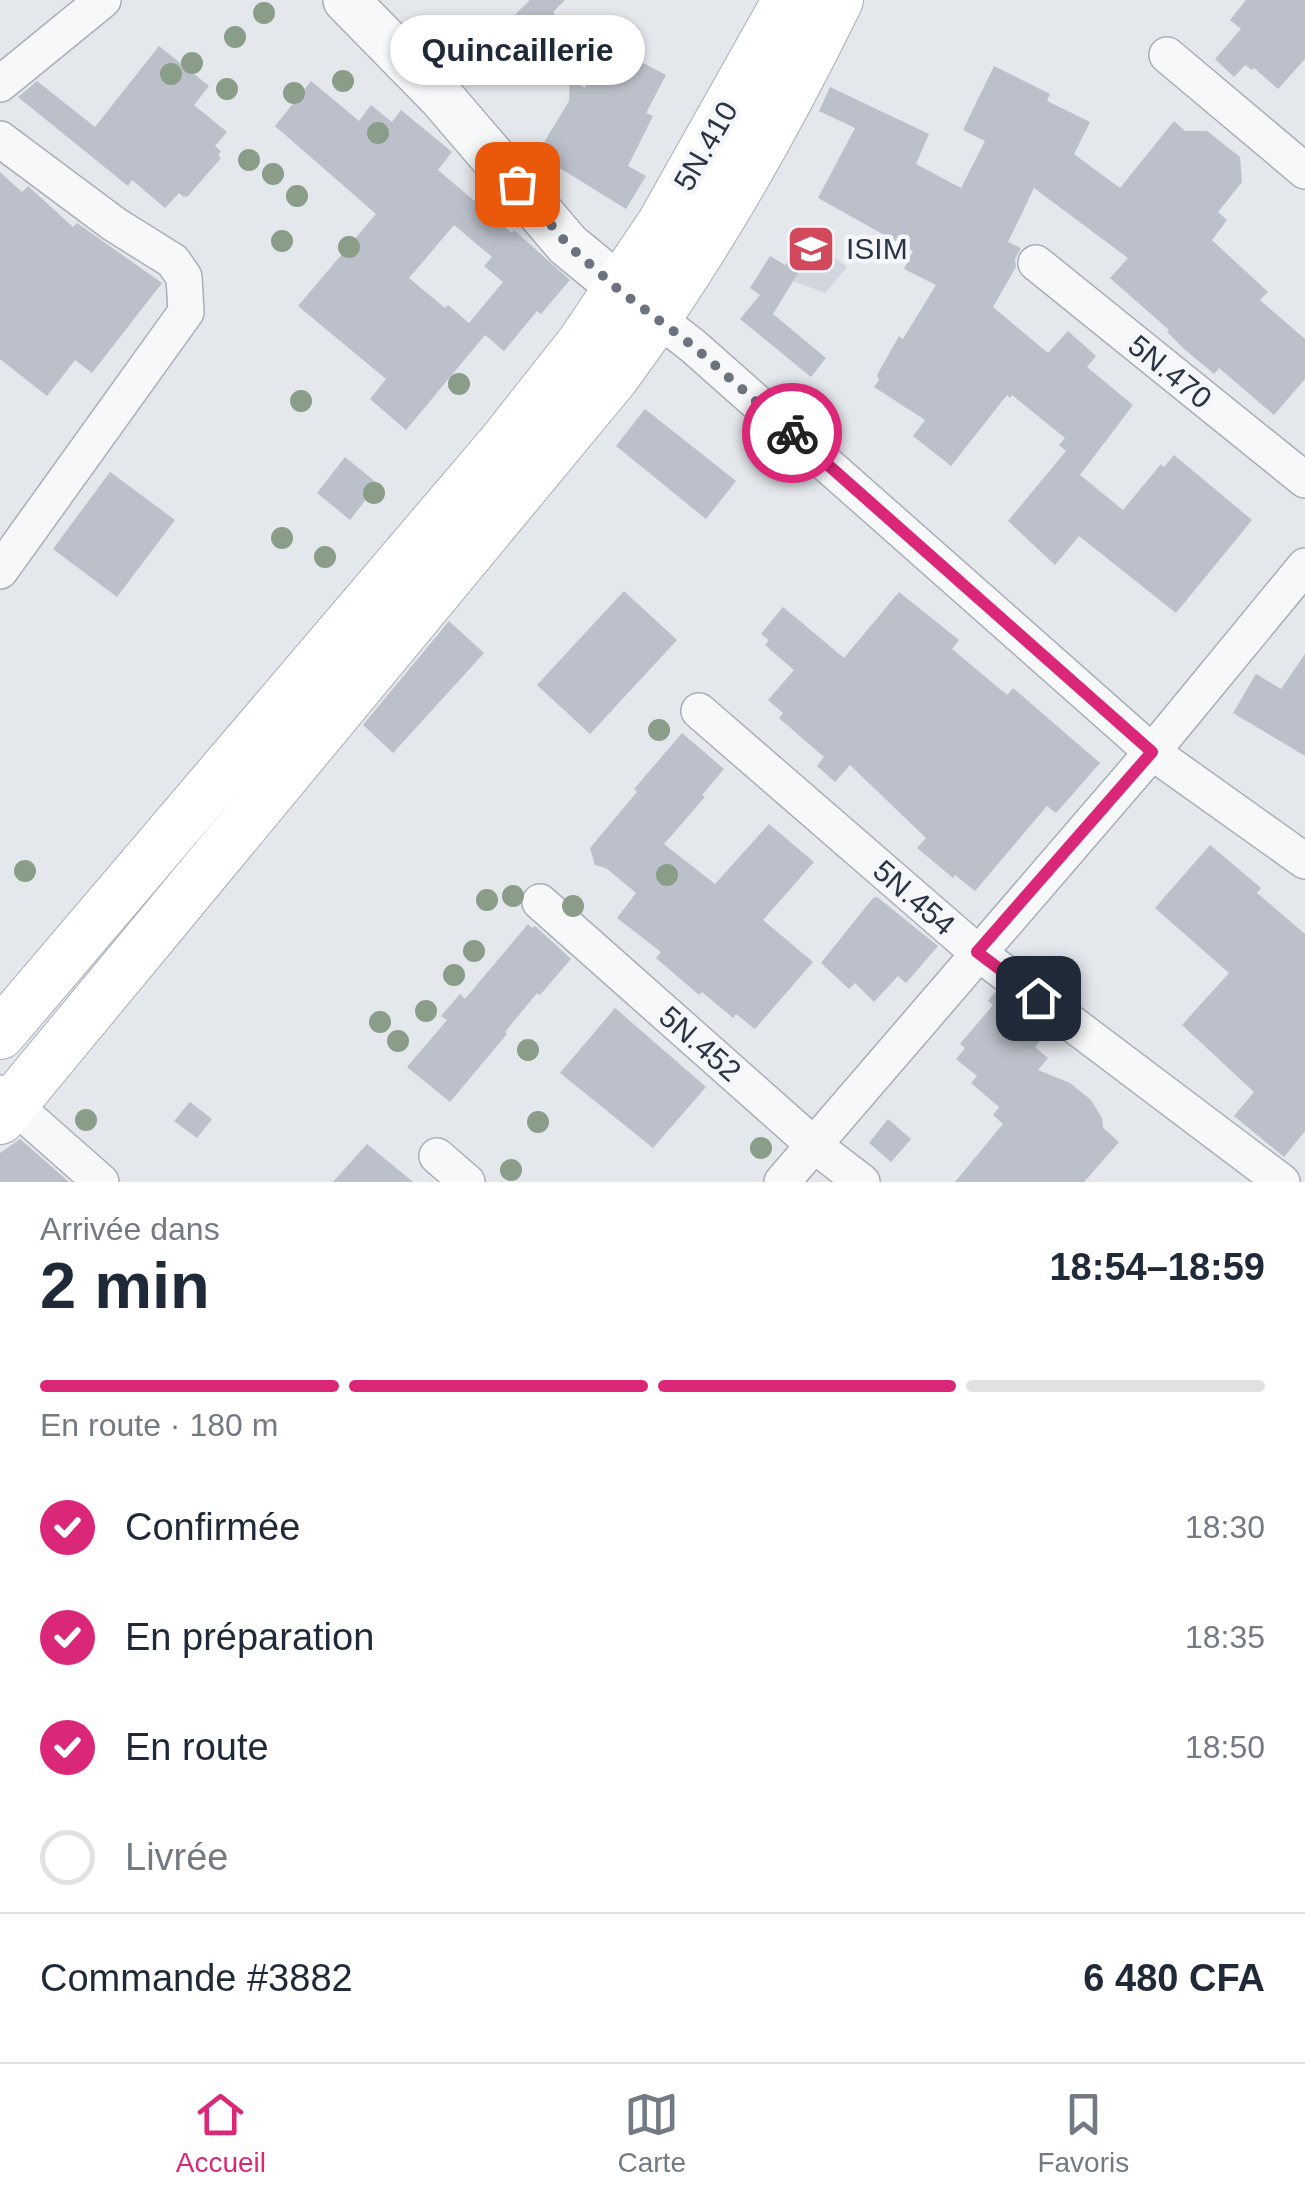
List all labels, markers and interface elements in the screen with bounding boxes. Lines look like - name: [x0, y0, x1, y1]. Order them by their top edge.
- callout: Quincaillerie: [390, 14, 644, 84]
- text: Quincaillerie: [421, 32, 614, 68]
- street label: 5N.410: [667, 96, 744, 196]
- pin: [475, 142, 560, 227]
- icon: bag: [490, 157, 545, 212]
- school or university icon: ISIM: [785, 223, 837, 275]
- place label: ISIM: [846, 232, 908, 265]
- street label: 5N.470: [1122, 328, 1218, 415]
- courier: [742, 383, 842, 483]
- icon: bike: [765, 406, 820, 461]
- street label: 5N.454: [867, 853, 962, 942]
- pin: [996, 956, 1081, 1041]
- icon: home: [1011, 971, 1066, 1026]
- street label: 5N.452: [653, 999, 748, 1088]
- text: Arrivée dans: [40, 1211, 220, 1247]
- text: 18:54–18:59: [1049, 1246, 1265, 1288]
- text: 2 min: [40, 1249, 210, 1322]
- text: En route · 180 m: [40, 1407, 278, 1443]
- icon: check: [40, 1500, 95, 1555]
- text: Confirmée: [125, 1506, 300, 1548]
- text: 18:30: [1185, 1509, 1265, 1545]
- icon: check: [40, 1610, 95, 1665]
- text: En préparation: [125, 1616, 374, 1658]
- text: 18:35: [1185, 1619, 1265, 1655]
- icon: check: [40, 1720, 95, 1775]
- text: En route: [125, 1726, 269, 1768]
- text: 18:50: [1185, 1729, 1265, 1765]
- text: Livrée: [125, 1836, 229, 1878]
- text: Commande #3882: [40, 1957, 353, 1999]
- text: 6 480 CFA: [1083, 1957, 1265, 1999]
- tab: Accueil: [176, 2087, 266, 2179]
- tab: Carte: [617, 2087, 686, 2179]
- tab: Favoris: [1037, 2087, 1129, 2179]

